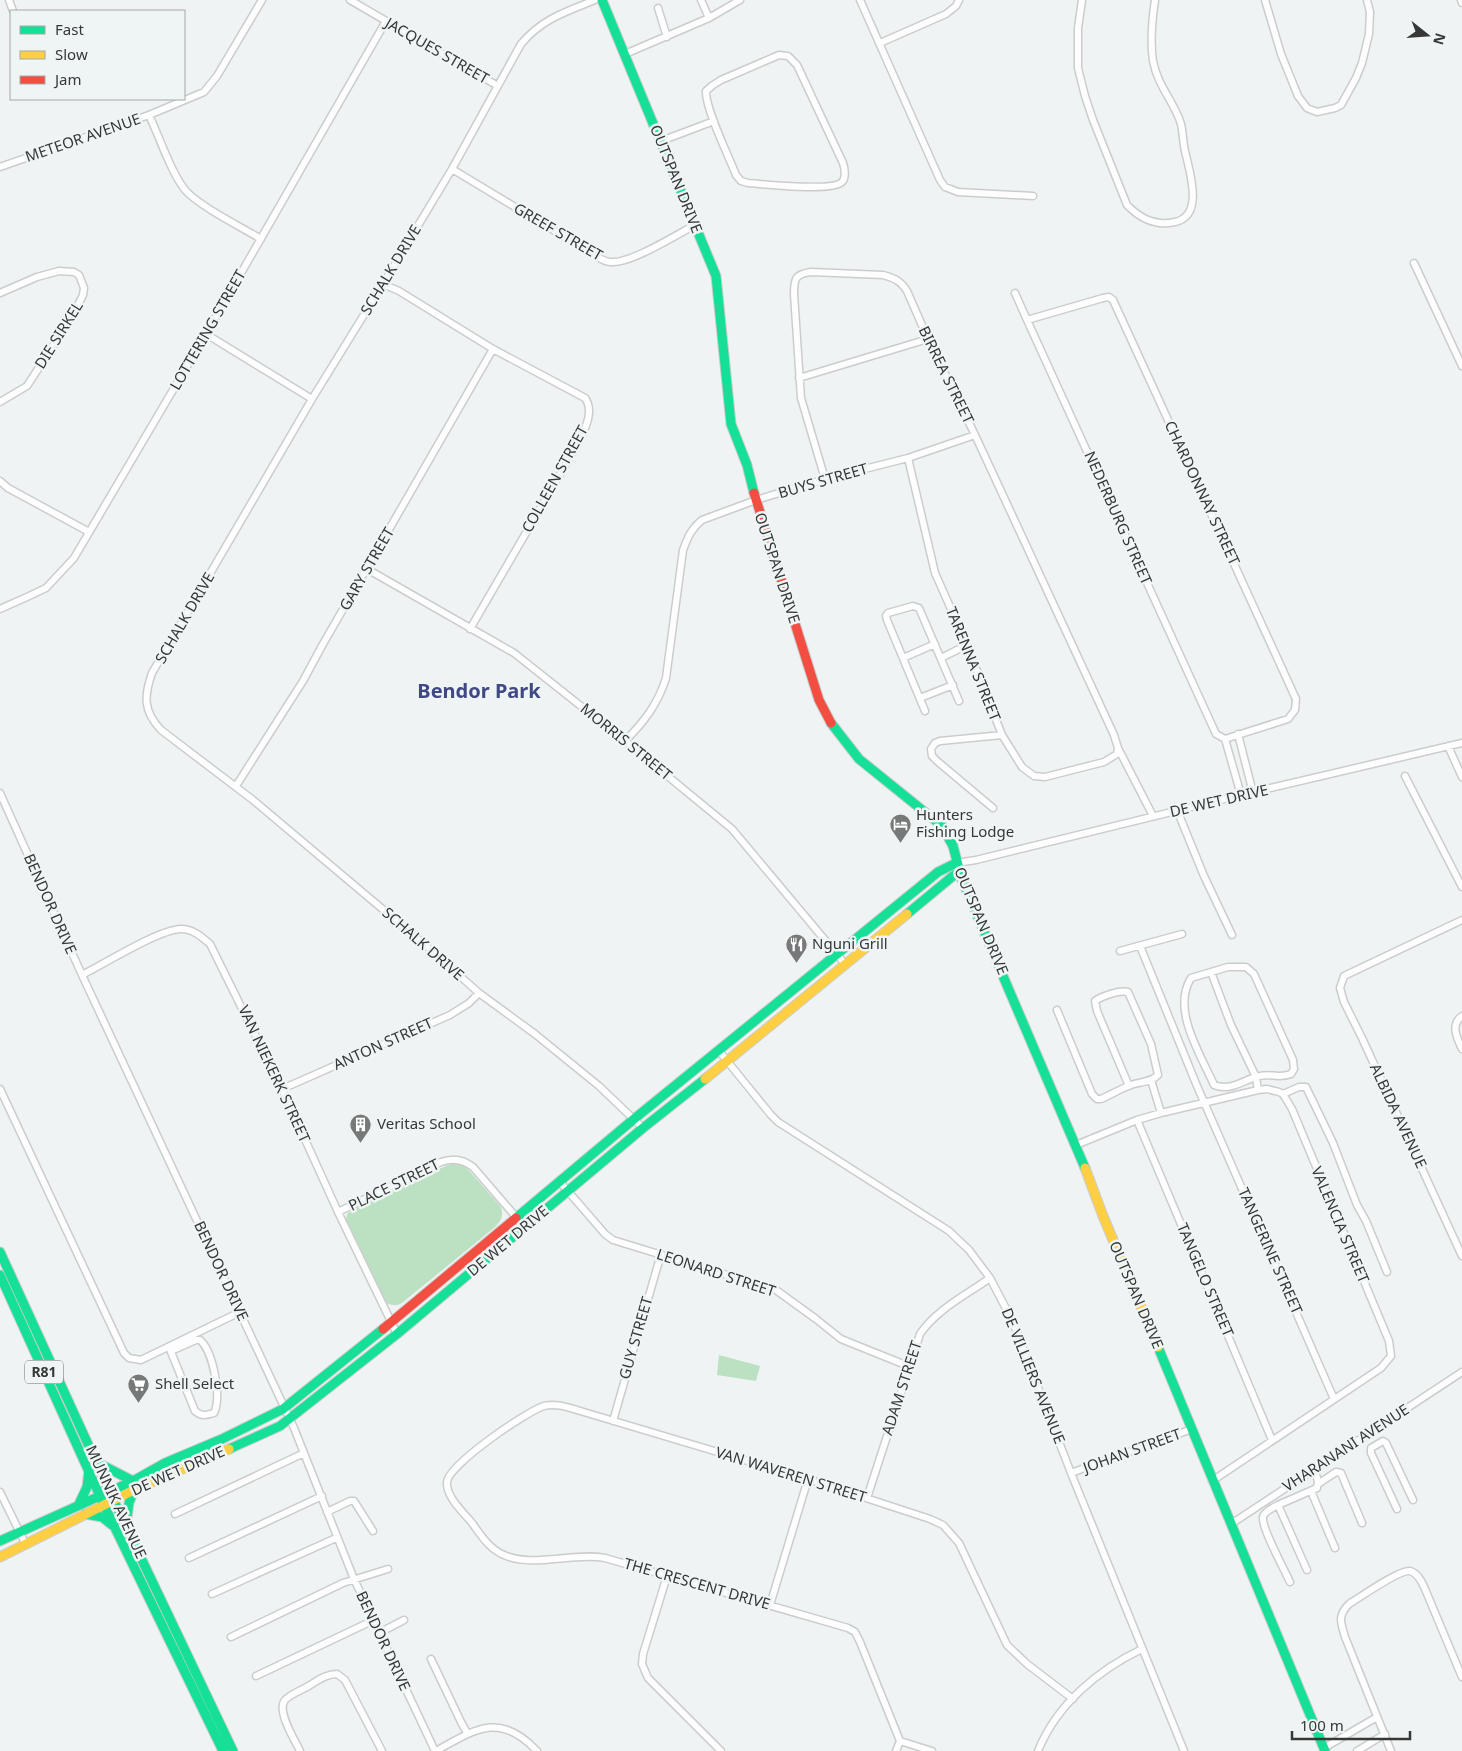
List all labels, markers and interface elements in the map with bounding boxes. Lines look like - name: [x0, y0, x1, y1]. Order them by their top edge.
- legend: [10, 10, 185, 100]
- north arrow: [1402, 10, 1452, 60]
- street label: JACQUES STREET: [380, 11, 494, 88]
- text: Fast: [55, 19, 84, 39]
- text: N: [1429, 31, 1451, 47]
- text: Slow: [55, 44, 88, 64]
- text: Jam: [53, 69, 82, 89]
- street label: METEOR AVENUE: [22, 108, 143, 166]
- street label: OUTSPAN DRIVE: [646, 121, 708, 236]
- street label: GREEF STREET: [510, 198, 607, 265]
- street label: SCHALK DRIVE: [355, 221, 425, 318]
- street label: LOTTERING STREET: [165, 265, 250, 393]
- street label: DIE SIRKEL: [29, 297, 87, 372]
- street label: BIRREA STREET: [915, 322, 979, 427]
- street label: CHARDONNAY STREET: [1161, 417, 1245, 569]
- street label: COLLEEN STREET: [516, 421, 592, 536]
- street label: NEDERBURG STREET: [1080, 448, 1158, 588]
- street label: BUYS STREET: [776, 458, 870, 502]
- street label: OUTSPAN DRIVE: [751, 510, 805, 626]
- street label: GARY STREET: [334, 523, 398, 614]
- street label: SCHALK DRIVE: [150, 568, 218, 667]
- street label: TARENNA STREET: [942, 603, 1006, 724]
- district label: Bendor Park: [417, 677, 541, 704]
- street label: MORRIS STREET: [577, 698, 677, 785]
- street label: DE WET DRIVE: [1168, 779, 1270, 821]
- place label: Hunters Fishing Lodge: [916, 804, 1014, 841]
- hotel icon: Hunters Fishing Lodge: [888, 812, 912, 843]
- street label: BENDOR DRIVE: [20, 850, 82, 957]
- street label: OUTSPAN DRIVE: [950, 864, 1014, 978]
- street label: SCHALK DRIVE: [379, 902, 469, 984]
- restaurant icon: Nguni Grill: [784, 932, 808, 963]
- place label: Nguni Grill: [812, 933, 888, 953]
- street label: VAN NIEKERK STREET: [234, 1002, 316, 1146]
- street label: ANTON STREET: [330, 1012, 436, 1074]
- street label: ALBIDA AVENUE: [1366, 1060, 1432, 1171]
- building icon: Veritas School: [349, 1112, 373, 1143]
- place label: Veritas School: [377, 1113, 476, 1133]
- street label: PLACE STREET: [345, 1153, 443, 1215]
- street label: VALENCIA STREET: [1307, 1163, 1375, 1286]
- street label: TANGERINE STREET: [1234, 1184, 1308, 1318]
- street label: DE WET DRIVE: [462, 1200, 552, 1280]
- street label: BENDOR DRIVE: [190, 1217, 254, 1324]
- street label: TANGELO STREET: [1173, 1220, 1239, 1340]
- street label: OUTSPAN DRIVE: [1105, 1238, 1169, 1352]
- street label: LEONARD STREET: [654, 1243, 779, 1301]
- street label: GUY STREET: [614, 1293, 657, 1381]
- street label: DE VILLIERS AVENUE: [998, 1305, 1070, 1447]
- street label: ADAM STREET: [876, 1337, 926, 1438]
- road number: R81: [25, 1360, 63, 1384]
- supermarket icon: Shell Select: [127, 1372, 151, 1403]
- place label: Shell Select: [155, 1373, 235, 1393]
- street label: VHARANANI AVENUE: [1278, 1399, 1413, 1496]
- street label: JOHAN STREET: [1078, 1423, 1184, 1478]
- street label: DE WET DRIVE: [128, 1441, 228, 1500]
- street label: MUNNIK AVENUE: [82, 1442, 152, 1561]
- street label: VAN WAVEREN STREET: [713, 1442, 870, 1507]
- street label: THE CRESCENT DRIVE: [622, 1553, 773, 1613]
- street label: BENDOR DRIVE: [352, 1587, 416, 1694]
- scale bar: [1292, 1708, 1410, 1740]
- text: 100 m: [1300, 1715, 1344, 1735]

